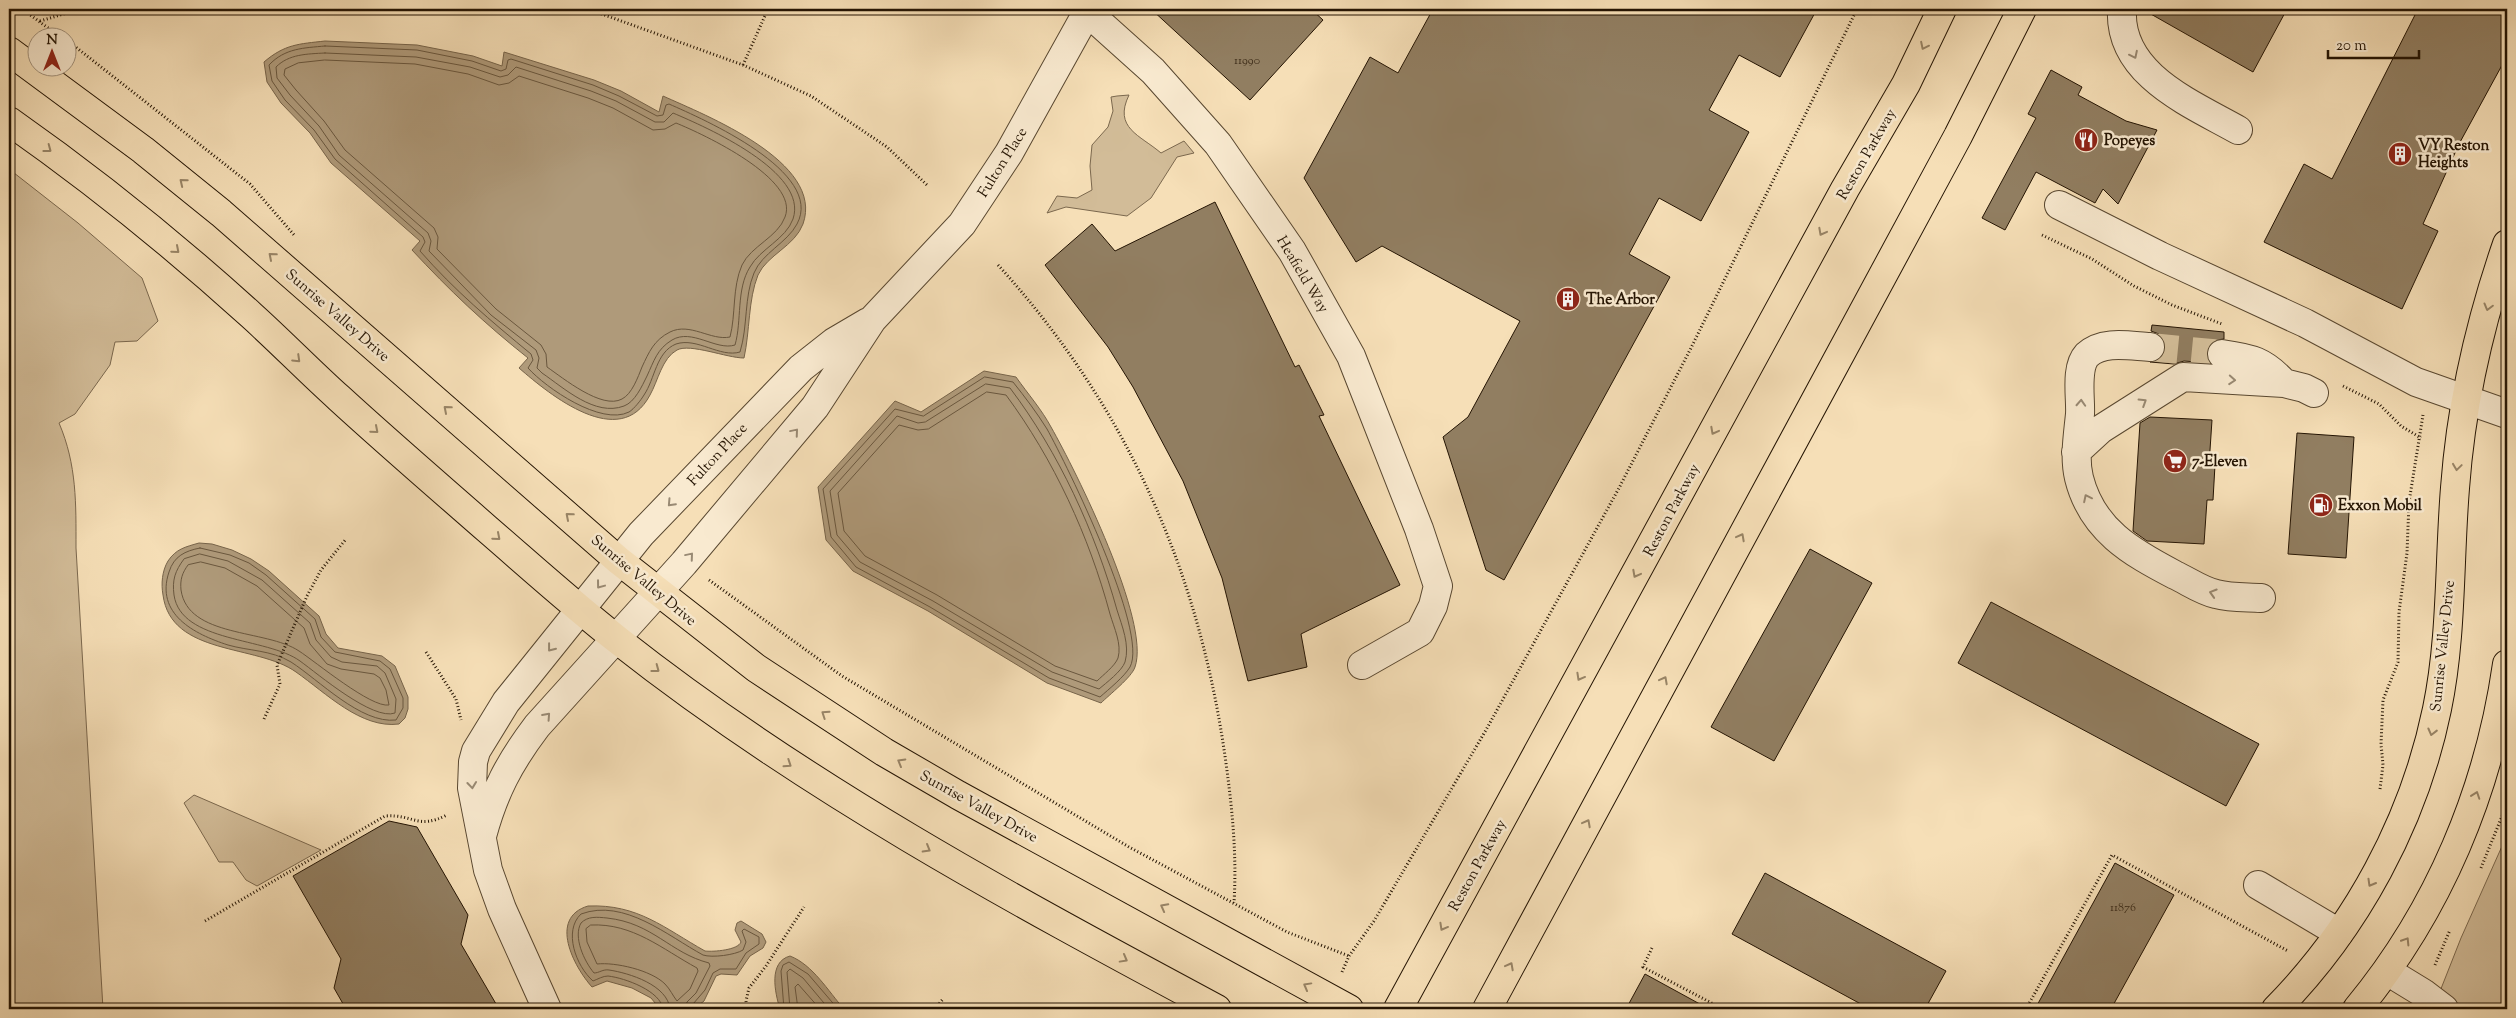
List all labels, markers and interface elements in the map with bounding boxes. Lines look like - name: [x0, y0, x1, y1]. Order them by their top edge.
- north arrow: [28, 28, 78, 78]
- scale bar: [2328, 28, 2420, 60]
- text: N: [46, 31, 58, 51]
- text: 20 m: [2336, 36, 2367, 57]
- one-way arrow: [1920, 41, 1930, 50]
- one-way arrow: [2128, 50, 2138, 59]
- house number: 11990: [1234, 52, 1260, 70]
- street label: Reston Parkway: [1833, 105, 1902, 204]
- street label: Fulton Place: [973, 124, 1033, 202]
- restaurant icon: Popeyes: [2073, 127, 2099, 153]
- place label: Popeyes: [2104, 131, 2155, 152]
- place label: VY Reston Heights: [2418, 136, 2490, 174]
- building icon: VY Reston Heights: [2387, 141, 2413, 167]
- one-way arrow: [42, 144, 51, 152]
- one-way arrow: [180, 179, 189, 188]
- one-way arrow: [1818, 227, 1828, 236]
- street label: Heafield Way: [1270, 232, 1333, 318]
- one-way arrow: [170, 245, 179, 254]
- one-way arrow: [268, 253, 277, 262]
- street label: Sunrise Valley Drive: [280, 265, 394, 367]
- building icon: The Arbor: [1555, 286, 1581, 312]
- place label: The Arbor: [1586, 290, 1655, 311]
- one-way arrow: [2484, 303, 2494, 311]
- one-way arrow: [291, 353, 300, 362]
- one-way arrow: [2228, 375, 2236, 386]
- one-way arrow: [2075, 399, 2086, 407]
- one-way arrow: [2138, 399, 2147, 409]
- one-way arrow: [443, 406, 452, 415]
- street label: Fulton Place: [683, 419, 753, 491]
- one-way arrow: [369, 424, 378, 433]
- one-way arrow: [1710, 426, 1720, 435]
- one-way arrow: [789, 429, 798, 438]
- supermarket icon: 7-Eleven: [2162, 448, 2188, 474]
- place label: 7-Eleven: [2192, 452, 2248, 473]
- street label: Reston Parkway: [1639, 460, 1706, 561]
- one-way arrow: [2452, 463, 2463, 471]
- fuel station icon: Exxon Mobil: [2308, 492, 2334, 518]
- one-way arrow: [2082, 494, 2093, 503]
- place label: Exxon Mobil: [2338, 496, 2423, 517]
- one-way arrow: [668, 497, 677, 506]
- one-way arrow: [566, 513, 575, 522]
- one-way arrow: [491, 531, 500, 540]
- street label: Sunrise Valley Drive: [586, 531, 700, 632]
- one-way arrow: [1735, 533, 1745, 542]
- one-way arrow: [685, 553, 694, 562]
- one-way arrow: [1633, 569, 1643, 578]
- one-way arrow: [597, 579, 605, 588]
- street label: Sunrise Valley Drive: [2426, 579, 2461, 713]
- one-way arrow: [2210, 588, 2218, 598]
- one-way arrow: [548, 642, 556, 651]
- one-way arrow: [650, 664, 659, 672]
- one-way arrow: [1576, 672, 1586, 681]
- one-way arrow: [1657, 676, 1667, 685]
- one-way arrow: [821, 711, 830, 720]
- one-way arrow: [541, 713, 550, 722]
- one-way arrow: [2427, 728, 2438, 737]
- one-way arrow: [783, 757, 792, 767]
- one-way arrow: [897, 758, 906, 768]
- street label: Sunrise Valley Drive: [915, 766, 1041, 849]
- one-way arrow: [466, 781, 477, 789]
- one-way arrow: [2471, 791, 2481, 800]
- street label: Reston Parkway: [1444, 815, 1513, 916]
- one-way arrow: [1581, 819, 1591, 828]
- one-way arrow: [921, 843, 930, 853]
- one-way arrow: [2367, 877, 2377, 886]
- house number: 11876: [2110, 899, 2136, 917]
- one-way arrow: [1161, 904, 1170, 914]
- one-way arrow: [1439, 922, 1449, 931]
- one-way arrow: [2400, 938, 2410, 947]
- one-way arrow: [1119, 953, 1128, 963]
- one-way arrow: [1504, 963, 1514, 972]
- one-way arrow: [1303, 982, 1312, 992]

